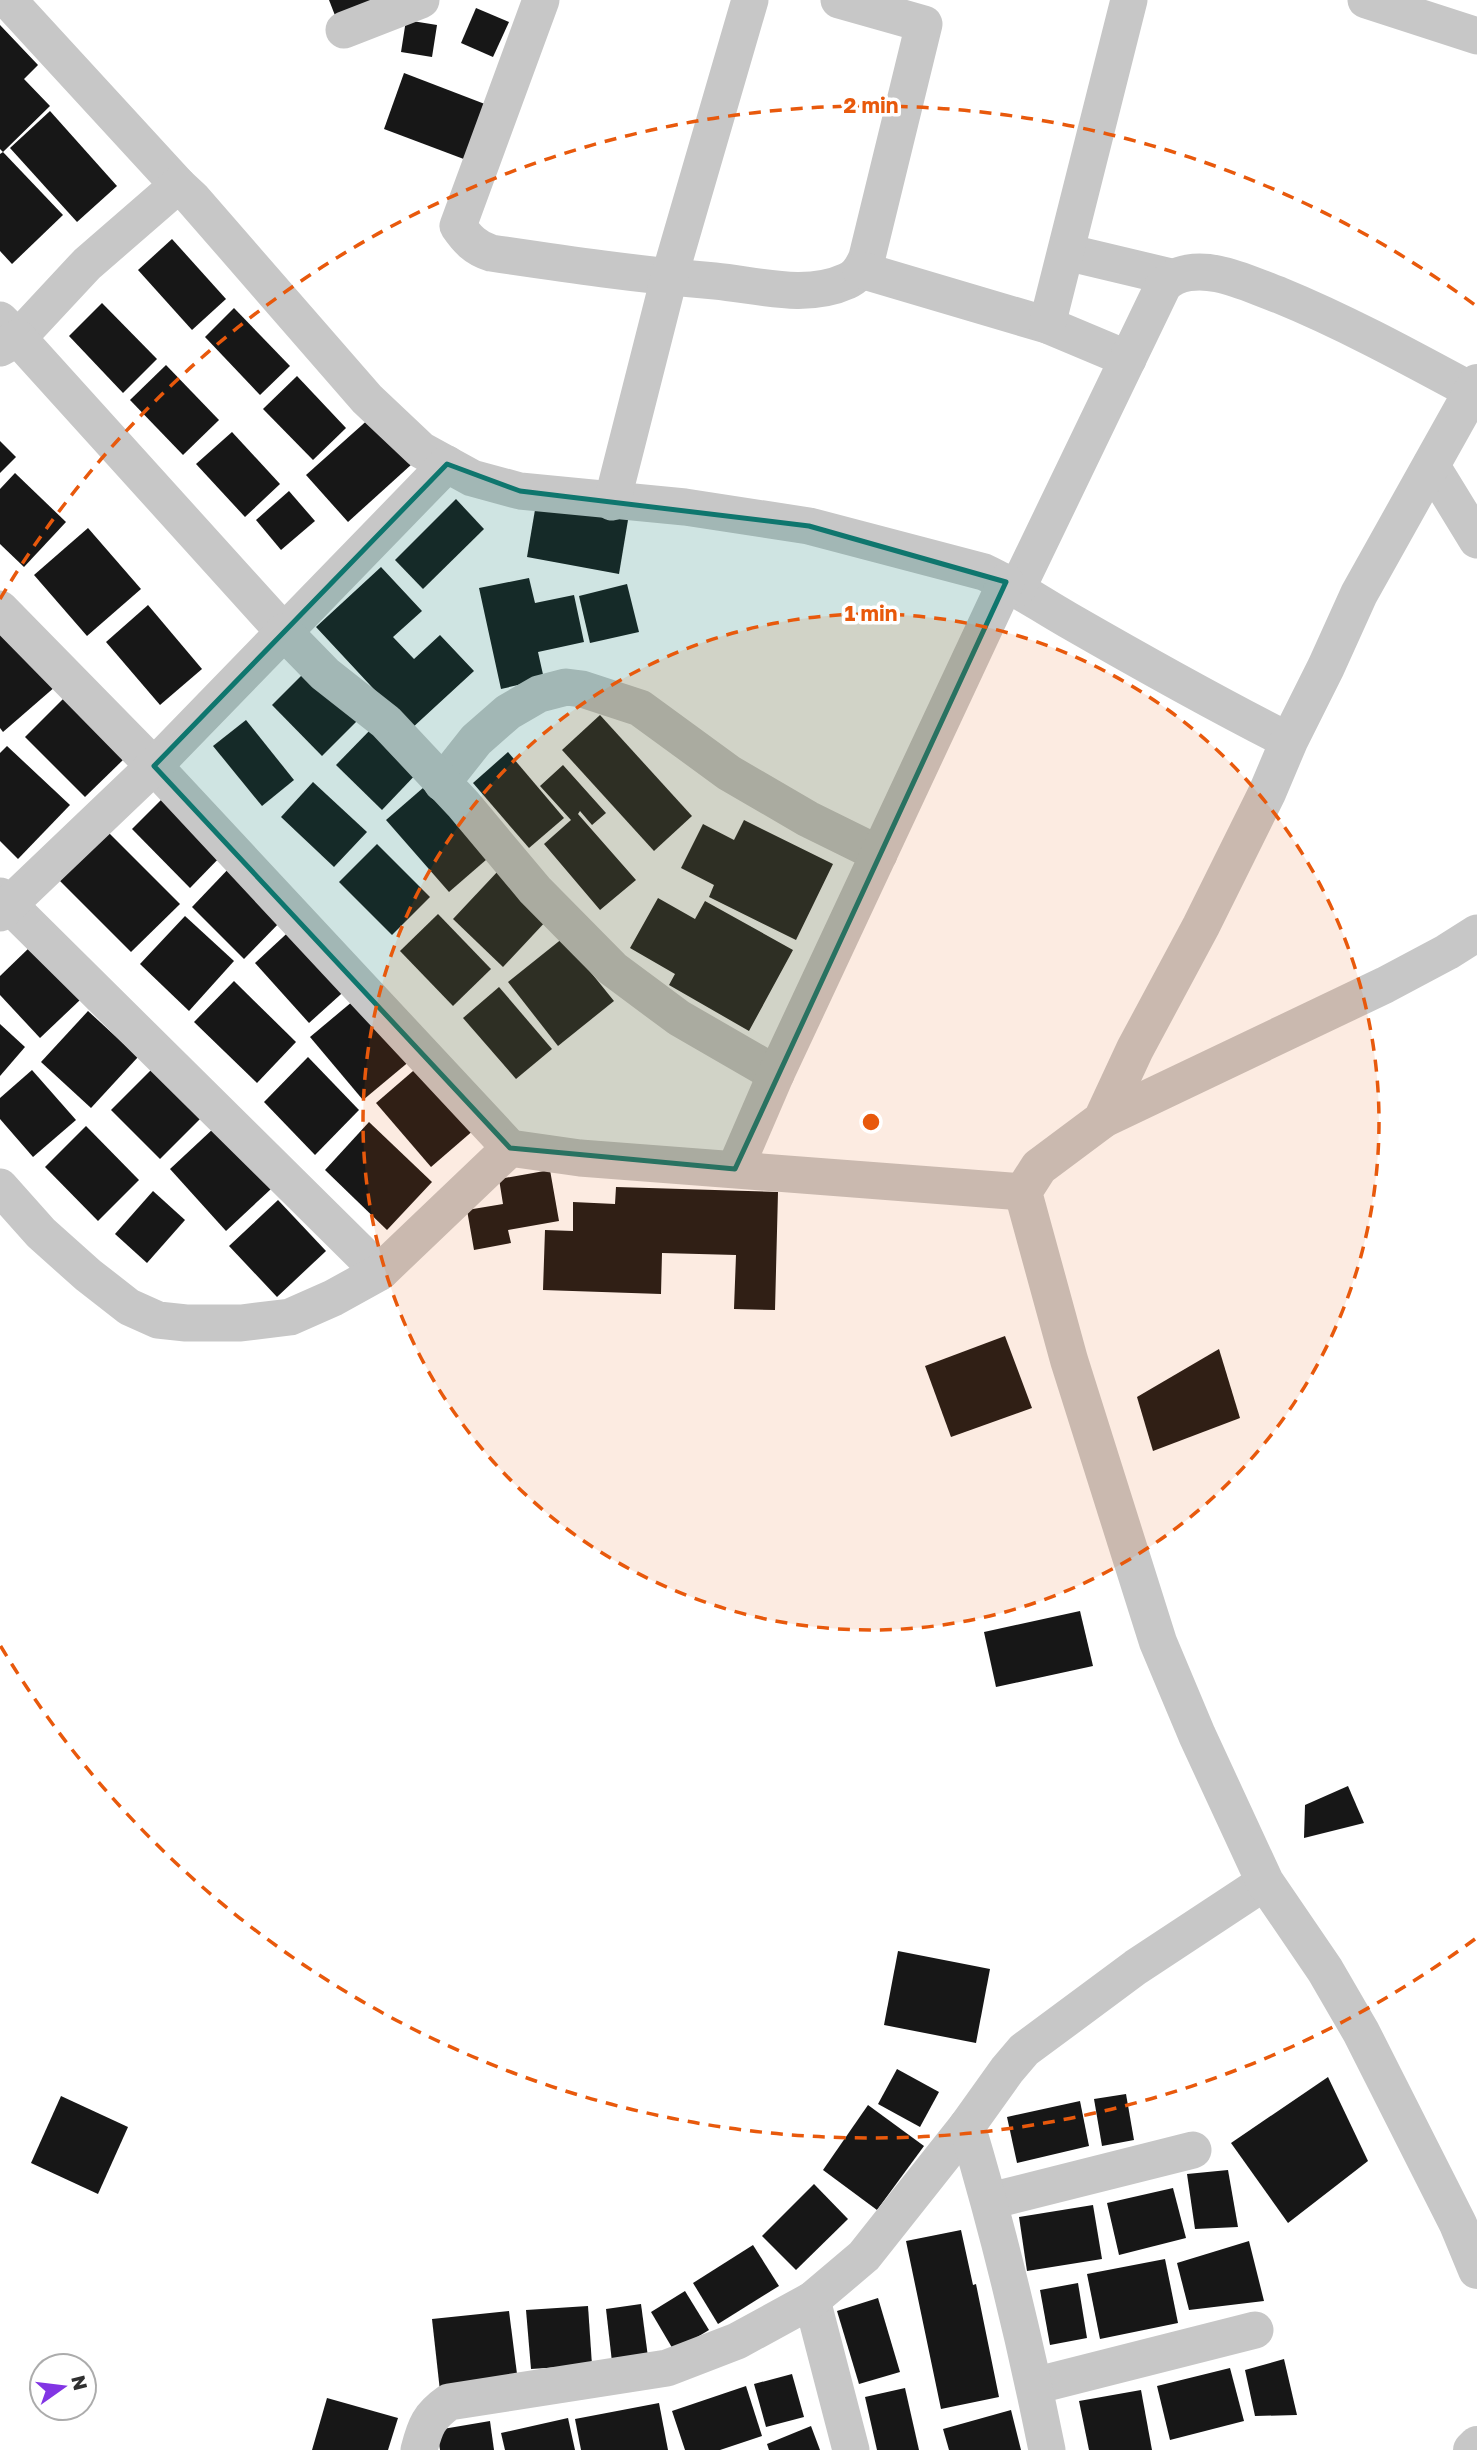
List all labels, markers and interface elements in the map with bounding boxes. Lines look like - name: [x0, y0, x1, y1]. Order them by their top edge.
- text: 2 min: [844, 92, 898, 118]
- text: 1 min: [845, 600, 897, 626]
- centre of rings: [859, 1110, 883, 1134]
- north arrow: [28, 2352, 98, 2422]
- text: N: [67, 2373, 93, 2393]

